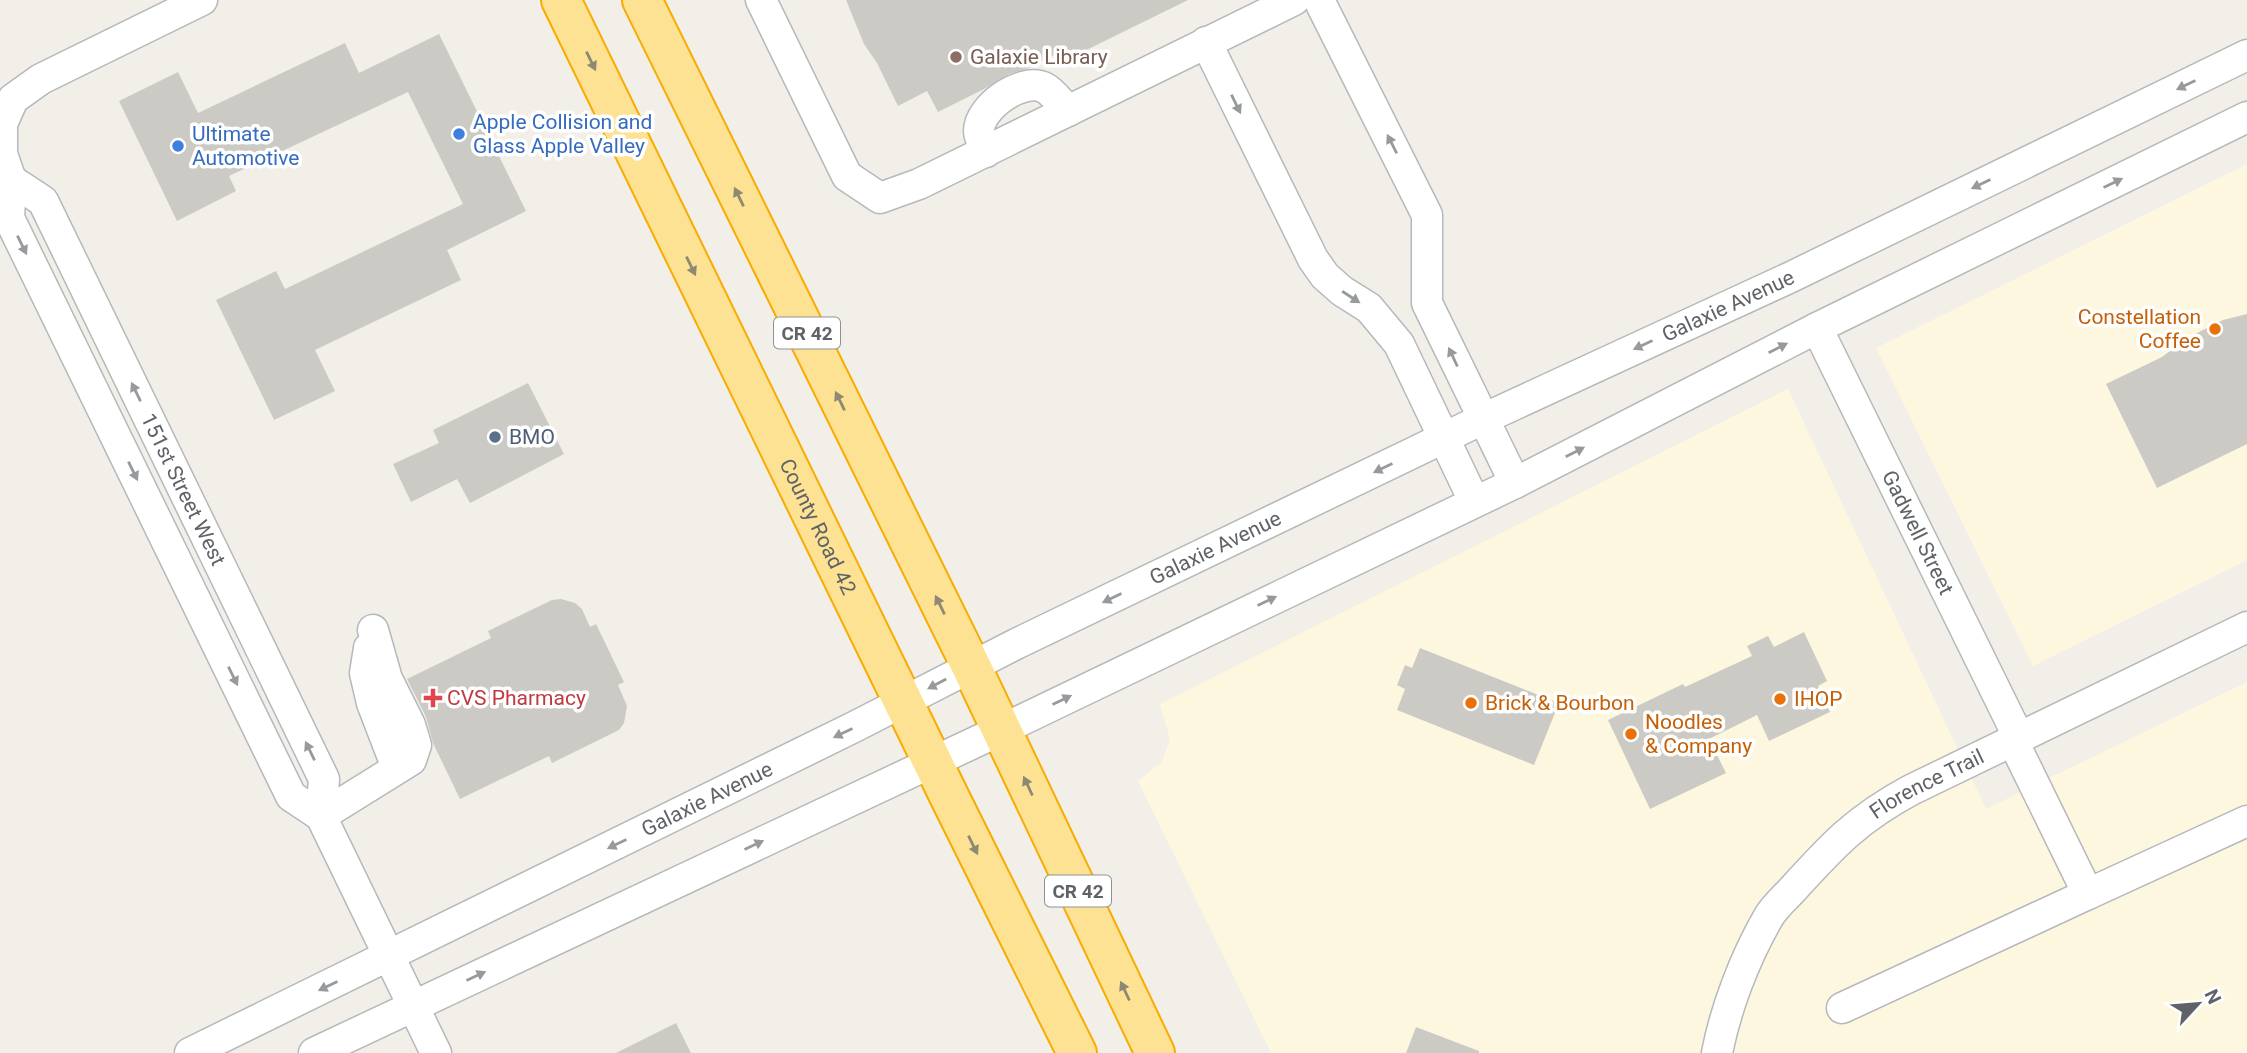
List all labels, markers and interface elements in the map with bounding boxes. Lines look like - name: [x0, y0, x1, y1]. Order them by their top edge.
- place label: Galaxie Library: [970, 45, 1108, 69]
- marker: Galaxie Library: [948, 49, 964, 65]
- one-way arrow: [585, 51, 597, 71]
- one-way arrow: [2176, 80, 2196, 91]
- one-way arrow: [1231, 94, 1242, 114]
- place label: Apple Collision and Glass Apple Valley: [473, 110, 652, 158]
- place label: Ultimate Automotive: [192, 122, 299, 170]
- marker: Apple Collision and Glass Apple Valley: [451, 126, 467, 142]
- one-way arrow: [1386, 134, 1397, 154]
- marker: Ultimate Automotive: [170, 138, 186, 154]
- one-way arrow: [2103, 177, 2123, 188]
- one-way arrow: [1971, 179, 1991, 190]
- one-way arrow: [734, 187, 745, 207]
- one-way arrow: [17, 235, 28, 255]
- one-way arrow: [685, 256, 696, 276]
- street label: Galaxie Avenue: [1658, 265, 1798, 347]
- one-way arrow: [1342, 290, 1361, 303]
- place label: Constellation Coffee: [2078, 305, 2201, 353]
- road number: CR 42: [774, 318, 840, 348]
- marker: Constellation Coffee: [2207, 321, 2223, 337]
- one-way arrow: [1633, 339, 1653, 351]
- one-way arrow: [1768, 342, 1788, 354]
- one-way arrow: [1448, 347, 1459, 368]
- one-way arrow: [130, 382, 141, 402]
- one-way arrow: [834, 391, 846, 411]
- street label: 151st Street West: [136, 409, 230, 570]
- place label: BMO: [509, 425, 555, 449]
- marker: BMO: [487, 429, 503, 445]
- one-way arrow: [1565, 446, 1585, 457]
- street label: County Road 42: [775, 455, 861, 599]
- one-way arrow: [127, 461, 138, 481]
- one-way arrow: [1373, 462, 1393, 473]
- street label: Gadwell Street: [1877, 467, 1959, 599]
- street label: Galaxie Avenue: [1146, 506, 1285, 590]
- one-way arrow: [1102, 593, 1122, 604]
- one-way arrow: [935, 595, 946, 615]
- one-way arrow: [1257, 595, 1277, 607]
- one-way arrow: [227, 666, 238, 686]
- one-way arrow: [927, 678, 947, 690]
- place label: CVS Pharmacy: [447, 686, 586, 710]
- place label: IHOP: [1794, 687, 1842, 711]
- marker: CVS Pharmacy: [425, 690, 441, 706]
- place label: Brick & Bourbon: [1485, 691, 1635, 715]
- marker: IHOP: [1772, 691, 1788, 707]
- one-way arrow: [1052, 694, 1072, 705]
- marker: Brick & Bourbon: [1463, 695, 1479, 711]
- place label: Noodles & Company: [1645, 710, 1752, 758]
- marker: Noodles & Company: [1623, 726, 1639, 742]
- one-way arrow: [833, 727, 853, 738]
- one-way arrow: [305, 741, 316, 761]
- street label: Florence Trail: [1865, 745, 1988, 824]
- street label: Galaxie Avenue: [638, 757, 776, 841]
- one-way arrow: [1022, 776, 1034, 796]
- one-way arrow: [967, 835, 979, 855]
- one-way arrow: [607, 839, 627, 850]
- one-way arrow: [744, 840, 764, 851]
- road number: CR 42: [1045, 876, 1111, 906]
- north arrow: [2163, 969, 2233, 1039]
- one-way arrow: [465, 970, 486, 981]
- one-way arrow: [318, 980, 338, 992]
- one-way arrow: [1120, 981, 1131, 1001]
- text: N: [2200, 986, 2226, 1008]

